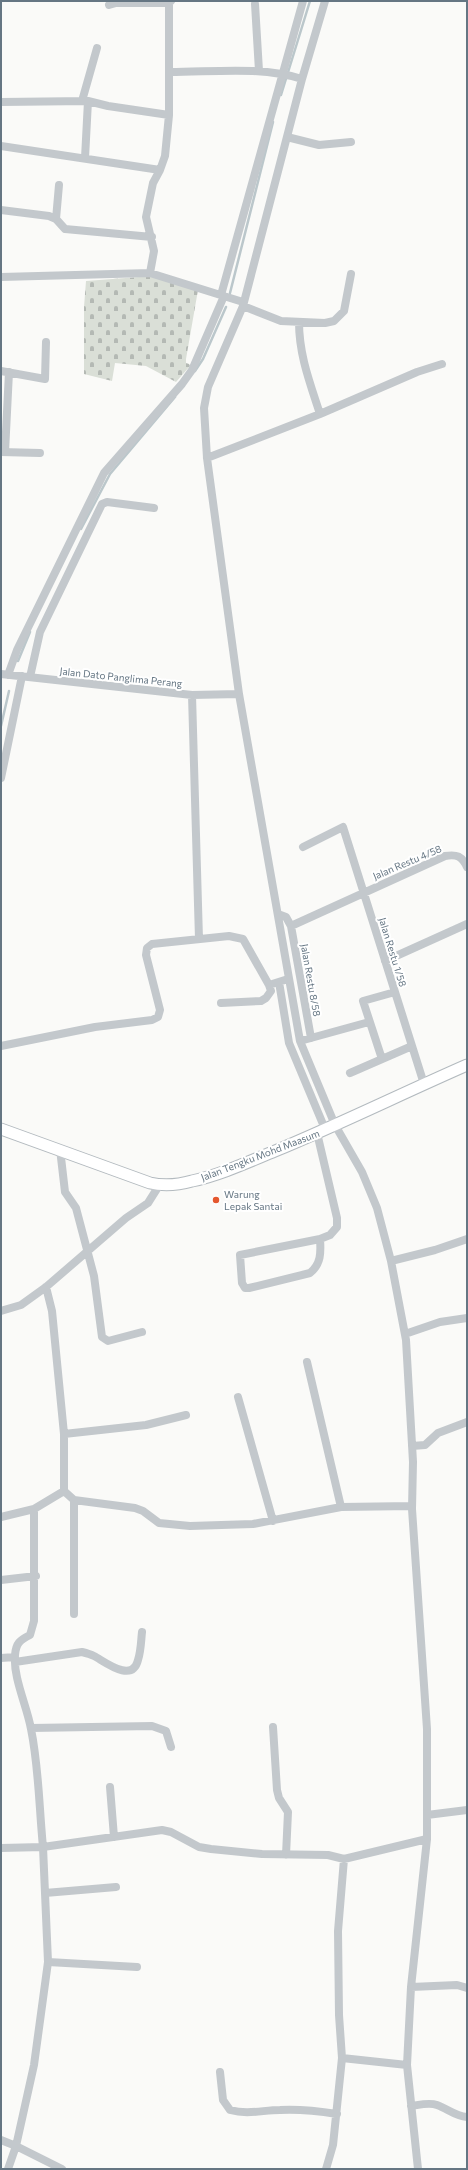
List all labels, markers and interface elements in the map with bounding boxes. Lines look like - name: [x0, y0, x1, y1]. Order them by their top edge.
- street label: Jalan Dato Panglima Perang: [59, 665, 184, 689]
- street label: Jalan Restu 4/58: [371, 842, 443, 882]
- street label: Jalan Restu 1/58: [377, 916, 409, 988]
- street label: Jalan Restu 8/58: [299, 943, 323, 1017]
- street label: Jalan Tengku Mohd Maasum: [199, 1127, 321, 1183]
- place label: Warung Lepak Santai: [224, 1188, 282, 1212]
- marker: Warung Lepak Santai: [211, 1195, 221, 1205]

